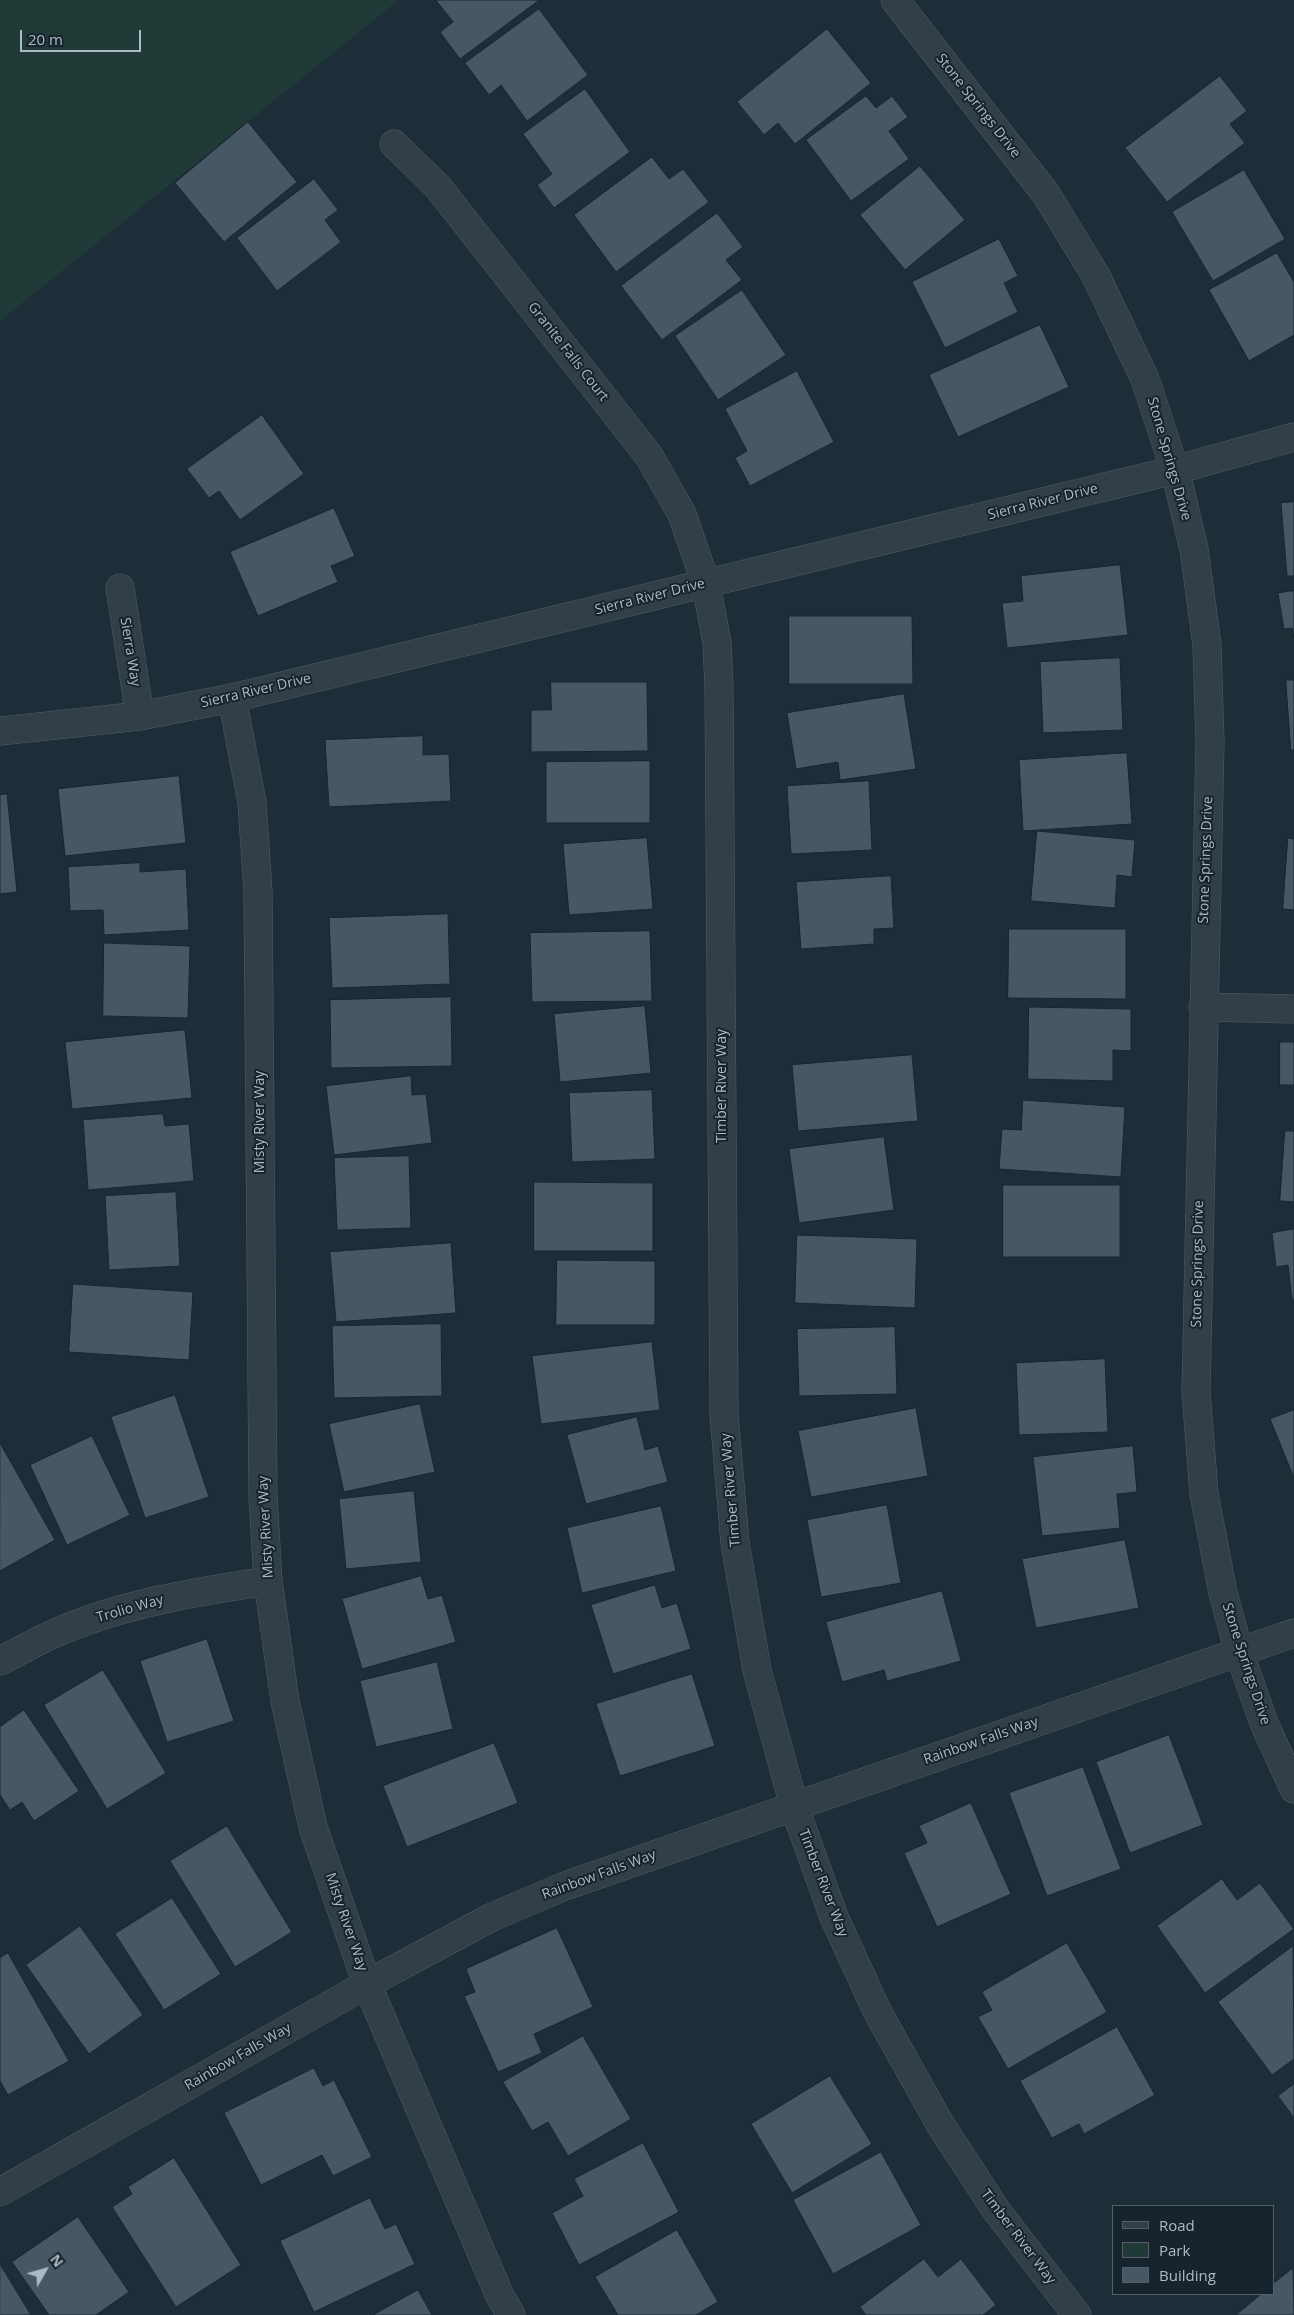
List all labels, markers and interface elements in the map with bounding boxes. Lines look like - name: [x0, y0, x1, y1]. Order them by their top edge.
- scale bar: [22, 20, 144, 52]
- text: 20 m: [28, 29, 63, 49]
- street label: Stone Springs Drive: [932, 51, 1024, 161]
- street label: Granite Falls Court: [524, 299, 612, 405]
- street label: Stone Springs Drive: [1143, 395, 1195, 523]
- street label: Sierra River Drive: [986, 480, 1100, 524]
- street label: Sierra River Drive: [593, 575, 707, 619]
- street label: Sierra Way: [116, 616, 144, 688]
- street label: Sierra River Drive: [199, 670, 313, 712]
- street label: Stone Springs Drive: [1195, 796, 1217, 924]
- street label: Timber River Way: [714, 1029, 730, 1143]
- street label: Misty River Way: [252, 1071, 268, 1173]
- street label: Stone Springs Drive: [1188, 1200, 1208, 1328]
- street label: Timber River Way: [718, 1432, 744, 1548]
- street label: Misty River Way: [255, 1475, 277, 1579]
- street label: Trolio Way: [95, 1591, 165, 1627]
- street label: Stone Springs Drive: [1218, 1601, 1274, 1727]
- street label: Rainbow Falls Way: [921, 1714, 1041, 1768]
- street label: Timber River Way: [795, 1827, 851, 1939]
- street label: Rainbow Falls Way: [540, 1847, 658, 1903]
- street label: Misty River Way: [321, 1871, 371, 1973]
- street label: Rainbow Falls Way: [182, 2020, 294, 2094]
- street label: Timber River Way: [977, 2186, 1059, 2288]
- legend: [1112, 2205, 1274, 2295]
- text: Road: [1159, 2215, 1195, 2235]
- text: Park: [1159, 2240, 1190, 2260]
- north arrow: [20, 2245, 70, 2295]
- text: N: [46, 2250, 68, 2271]
- text: Building: [1159, 2265, 1216, 2285]

